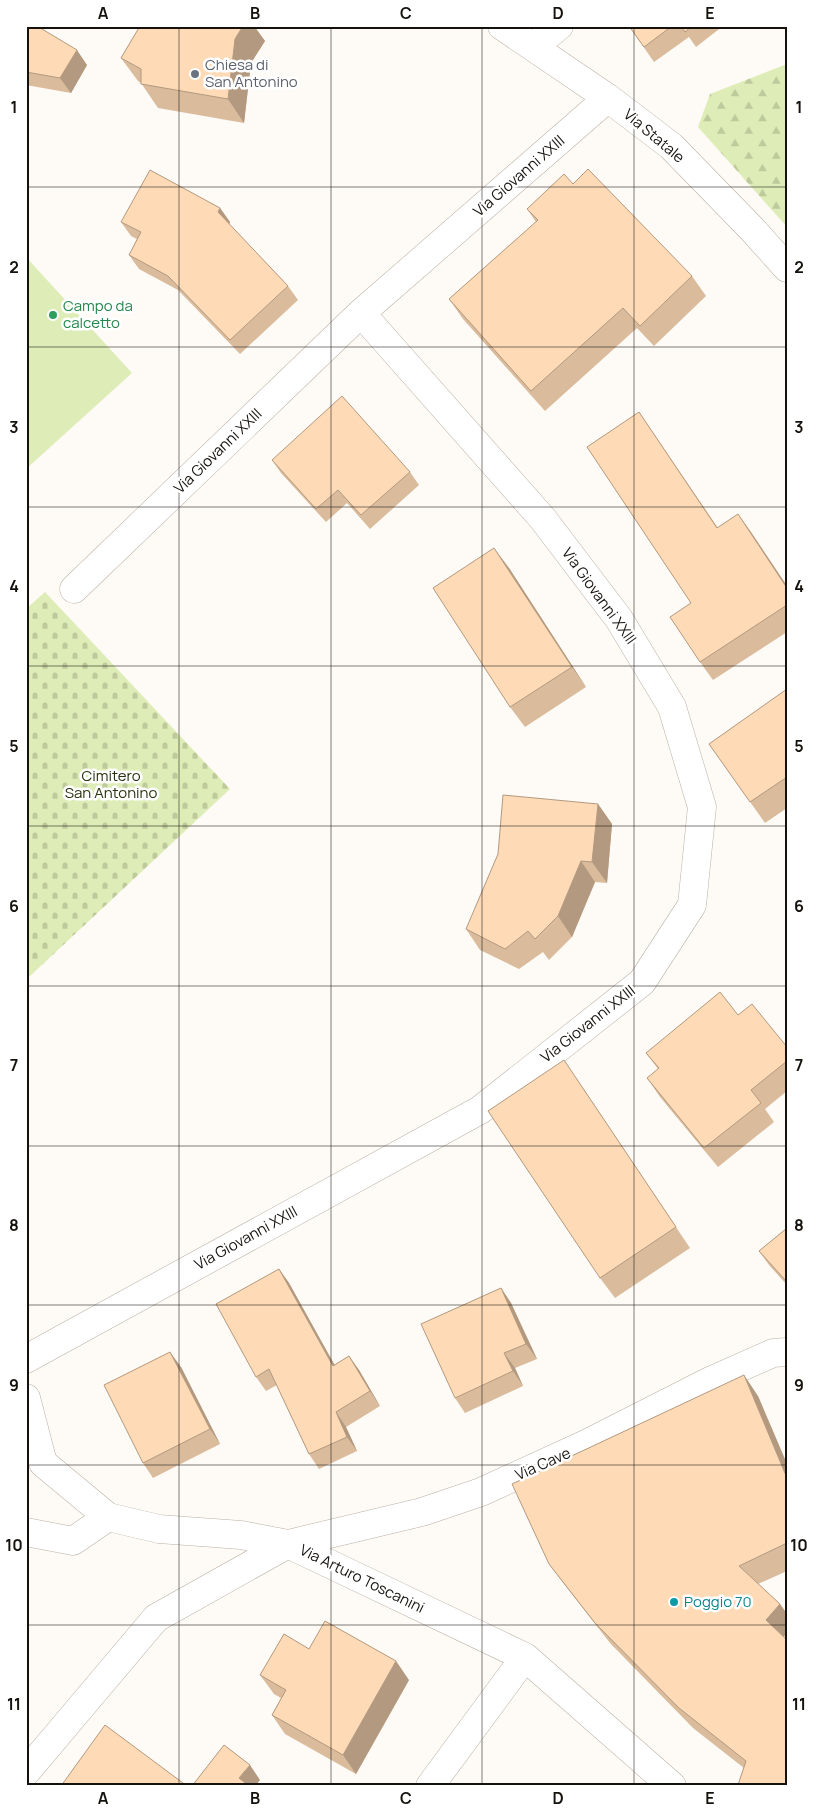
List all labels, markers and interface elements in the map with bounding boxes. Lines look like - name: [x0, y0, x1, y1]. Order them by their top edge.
- text: A: [98, 2, 109, 24]
- text: B: [250, 2, 260, 24]
- text: C: [400, 2, 412, 24]
- text: D: [552, 2, 564, 24]
- text: E: [705, 2, 715, 24]
- place label: Chiesa di San Antonino: [205, 54, 298, 92]
- marker: Chiesa di San Antonino: [189, 68, 201, 80]
- text: 1: [10, 96, 18, 118]
- text: 1: [795, 96, 803, 118]
- street label: Via Statale: [619, 104, 690, 168]
- street label: Via Giovanni XXIII: [468, 130, 569, 221]
- text: 2: [9, 256, 19, 278]
- text: 2: [794, 256, 804, 278]
- place label: Campo da calcetto: [63, 295, 133, 333]
- marker: Campo da calcetto: [47, 309, 59, 321]
- street label: Via Giovanni XXIII: [169, 403, 266, 498]
- text: 3: [9, 416, 19, 438]
- text: 3: [794, 416, 804, 438]
- street label: Via Giovanni XXIII: [557, 543, 642, 648]
- text: 4: [9, 575, 19, 597]
- text: 4: [794, 575, 804, 597]
- text: 5: [9, 735, 19, 757]
- text: 5: [794, 735, 804, 757]
- park label: Cimitero San Antonino: [65, 765, 157, 803]
- text: 6: [9, 895, 19, 917]
- text: 6: [794, 895, 804, 917]
- street label: Via Giovanni XXIII: [536, 980, 639, 1067]
- text: 7: [10, 1054, 18, 1076]
- text: 7: [795, 1054, 803, 1076]
- street label: Via Giovanni XXIII: [190, 1201, 301, 1275]
- text: 8: [9, 1214, 19, 1236]
- text: 8: [794, 1214, 804, 1236]
- text: 9: [9, 1374, 19, 1396]
- text: 9: [794, 1374, 804, 1396]
- street label: Via Cave: [512, 1442, 574, 1485]
- text: 10: [5, 1534, 23, 1556]
- text: 10: [790, 1534, 808, 1556]
- street label: Via Arturo Toscanini: [296, 1539, 428, 1618]
- place label: Poggio 70: [684, 1591, 752, 1612]
- marker: Poggio 70: [668, 1596, 680, 1608]
- text: 11: [7, 1693, 21, 1715]
- text: 11: [792, 1693, 806, 1715]
- text: A: [98, 1787, 109, 1809]
- text: B: [250, 1787, 260, 1809]
- text: C: [400, 1787, 412, 1809]
- text: D: [552, 1787, 564, 1809]
- text: E: [705, 1787, 715, 1809]

